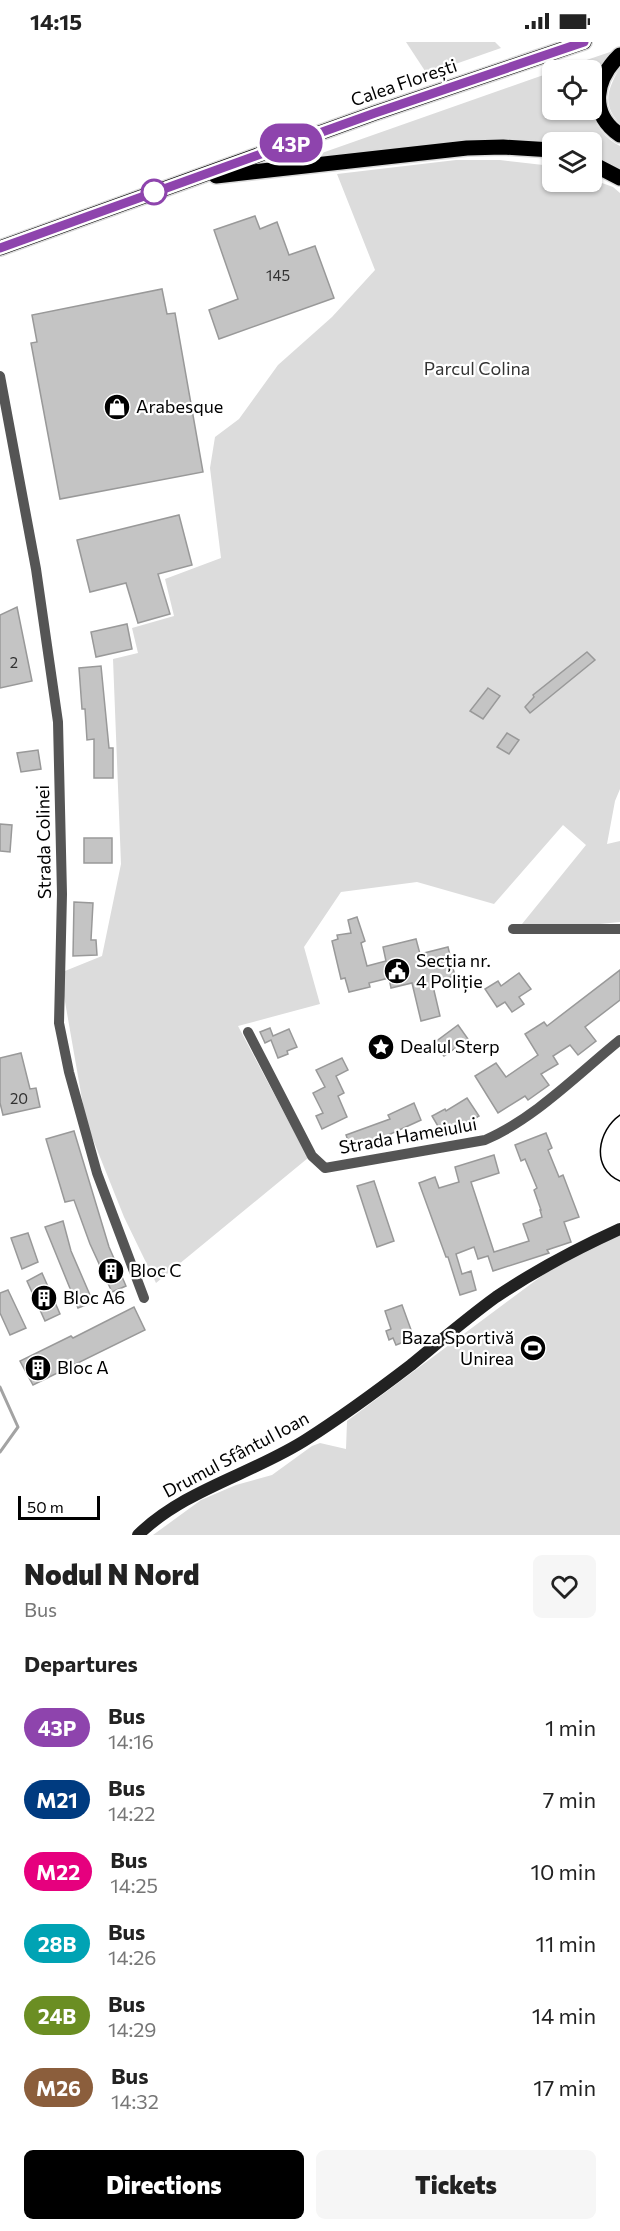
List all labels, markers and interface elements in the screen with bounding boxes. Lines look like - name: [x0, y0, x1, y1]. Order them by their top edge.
- text: 14:15: [30, 8, 82, 35]
- street label: Calea Florești: [348, 54, 460, 111]
- map controls: [542, 60, 602, 192]
- button: locate: [542, 60, 602, 120]
- line badge: 43P: [256, 124, 326, 162]
- text: 43P: [272, 131, 310, 156]
- button: layers: [542, 132, 602, 192]
- unlabelled marker: [141, 179, 167, 205]
- house number: 145: [266, 266, 290, 284]
- park label: Parcul Colina: [424, 357, 530, 379]
- shop icon: Arabesque: [102, 392, 132, 422]
- place label: Arabesque: [136, 395, 223, 417]
- house number: 2: [10, 653, 18, 671]
- street label: Strada Colinei: [31, 785, 55, 899]
- place label: Secția nr. 4 Poliție: [416, 949, 491, 993]
- public building icon: Secția nr. 4 Poliție: [382, 956, 412, 986]
- place icon: Dealul Sterp: [366, 1032, 396, 1062]
- place label: Dealul Sterp: [400, 1035, 500, 1057]
- house number: 20: [10, 1089, 28, 1107]
- street label: Strada Hameiului: [337, 1112, 478, 1158]
- building icon: Bloc C: [96, 1256, 126, 1286]
- place label: Bloc C: [130, 1259, 182, 1281]
- building icon: Bloc A6: [29, 1283, 59, 1313]
- place label: Bloc A6: [63, 1286, 125, 1308]
- place label: Baza Sportivă Unirea: [402, 1326, 514, 1369]
- sports icon: Baza Sportivă Unirea: [518, 1333, 548, 1363]
- building icon: Bloc A: [23, 1353, 53, 1383]
- place label: Bloc A: [57, 1356, 109, 1378]
- street label: Drumul Sfântul Ioan: [159, 1406, 312, 1502]
- scale bar: [18, 1493, 100, 1520]
- text: 50 m: [27, 1497, 64, 1516]
- button: heart: [533, 1555, 596, 1618]
- text: Nodul N Nord: [24, 1557, 199, 1591]
- text: Bus: [24, 1597, 57, 1621]
- text: Departures: [24, 1650, 138, 1677]
- text: Bus: [108, 1702, 145, 1729]
- text: 1 min: [545, 1714, 596, 1741]
- text: 43P: [38, 1715, 76, 1740]
- text: 14:16: [108, 1729, 154, 1753]
- text: Bus: [108, 1774, 145, 1801]
- text: 7 min: [543, 1786, 596, 1813]
- text: M21: [36, 1787, 78, 1812]
- text: 14:22: [108, 1801, 155, 1825]
- text: Bus: [110, 1846, 148, 1873]
- text: 10 min: [531, 1858, 596, 1885]
- text: M22: [36, 1859, 80, 1884]
- text: 14:25: [110, 1873, 158, 1897]
- text: Bus: [108, 1918, 145, 1945]
- text: 11 min: [536, 1930, 596, 1957]
- text: 28B: [38, 1931, 76, 1956]
- text: 14:26: [108, 1945, 156, 1969]
- text: Bus: [108, 1990, 145, 2017]
- text: 14 min: [532, 2002, 596, 2029]
- text: 24B: [38, 2003, 76, 2028]
- text: 14:29: [108, 2017, 156, 2041]
- text: Bus: [111, 2062, 148, 2089]
- text: 17 min: [533, 2074, 596, 2101]
- text: M26: [36, 2075, 81, 2100]
- text: 14:32: [111, 2089, 159, 2113]
- button: Directions: [24, 2150, 304, 2219]
- button: Tickets: [316, 2150, 596, 2219]

